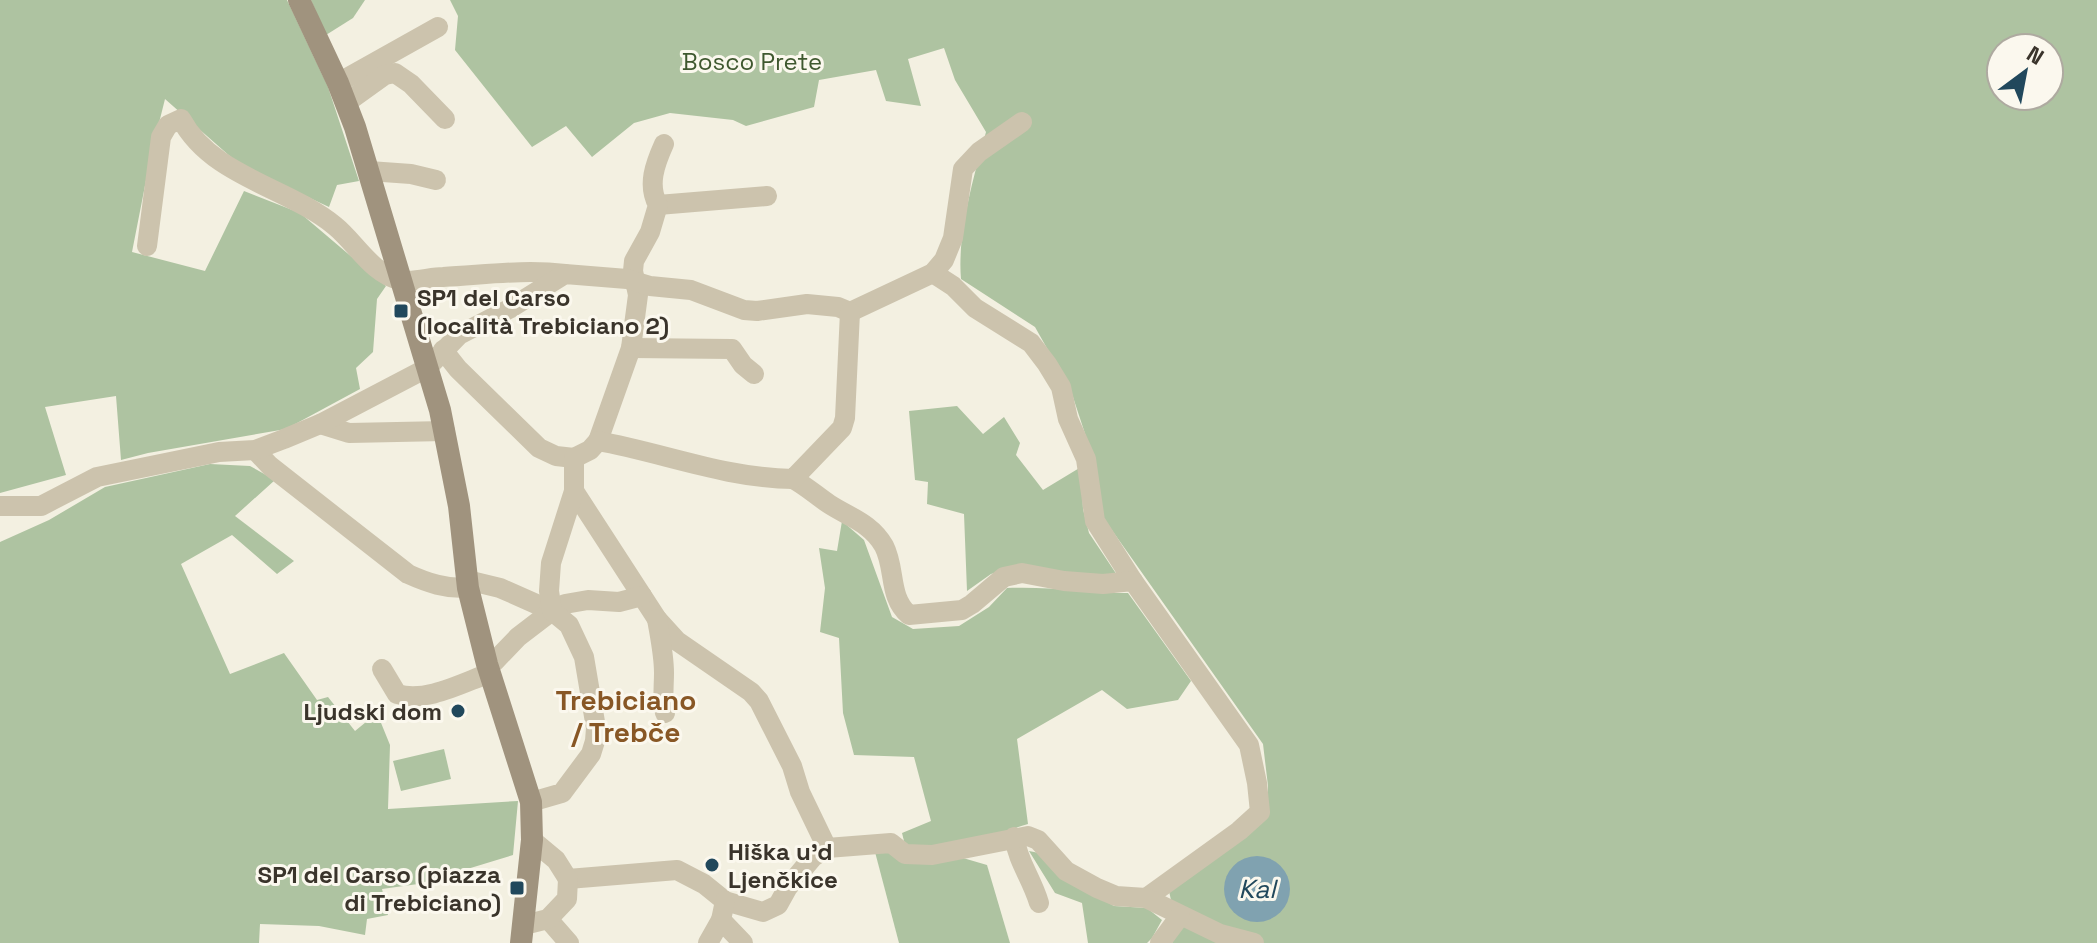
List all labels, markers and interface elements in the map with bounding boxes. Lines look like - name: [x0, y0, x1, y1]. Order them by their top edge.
- north arrow: [1985, 32, 2065, 112]
- text: N: [2022, 39, 2049, 71]
- park label: Bosco Prete: [682, 46, 822, 77]
- place label: SP1 del Carso (località Trebiciano 2): [417, 282, 669, 341]
- marker: SP1 del Carso (località Trebiciano 2): [392, 302, 410, 320]
- district label: Trebiciano / Trebče: [555, 682, 697, 750]
- place label: Ljudski dom: [303, 696, 442, 727]
- marker: Ljudski dom: [449, 702, 467, 720]
- place label: Hiška u'd Ljenčkice: [728, 836, 838, 895]
- marker: Hiška u'd Ljenčkice: [703, 856, 721, 874]
- place label: SP1 del Carso (piazza di Trebiciano): [258, 859, 501, 918]
- water label: Kal: [1238, 872, 1278, 906]
- marker: SP1 del Carso (piazza di Trebiciano): [508, 879, 526, 897]

